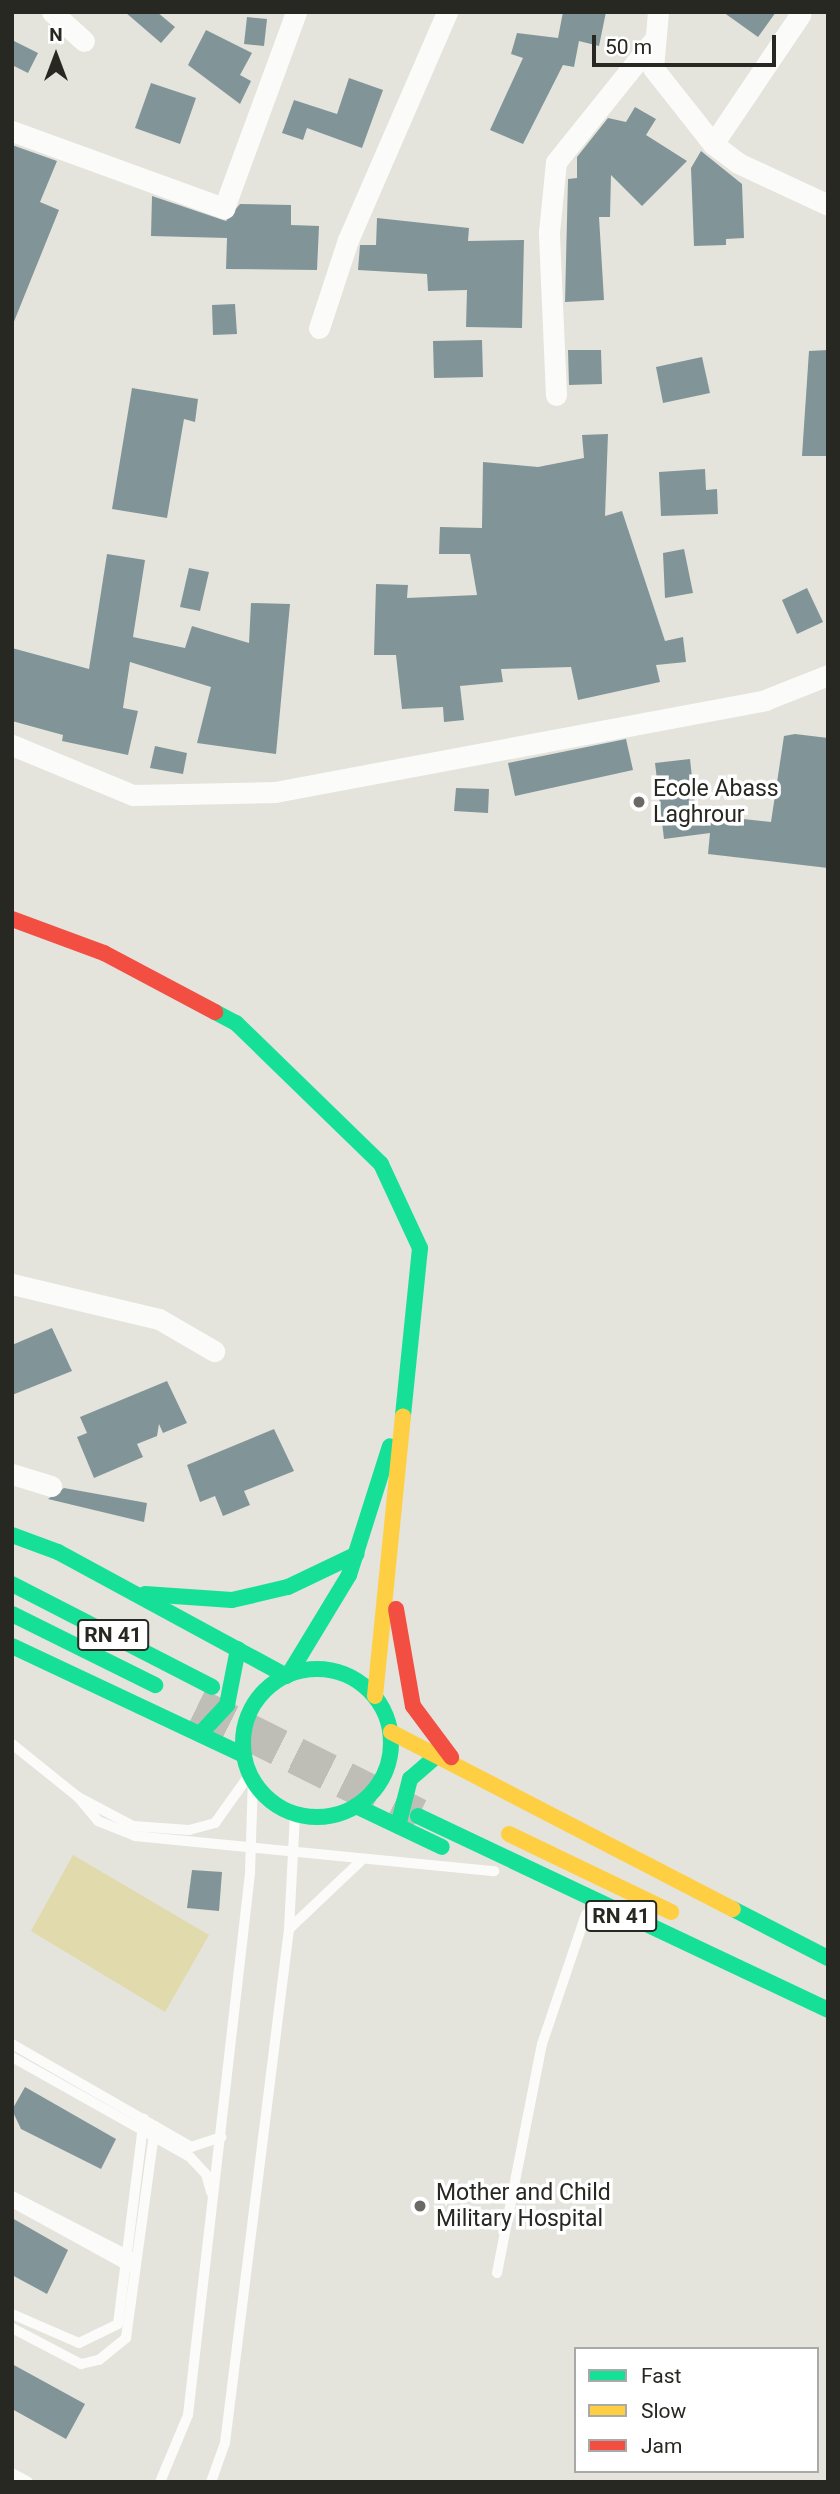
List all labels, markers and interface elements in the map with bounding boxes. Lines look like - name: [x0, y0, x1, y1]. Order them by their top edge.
- north arrow: [21, 21, 91, 91]
- scale bar: [595, 21, 779, 65]
- text: N: [49, 23, 63, 46]
- text: 50 m: [605, 35, 652, 59]
- place label: Ecole Abass Laghrour: [653, 775, 779, 829]
- marker: Ecole Abass Laghrour: [631, 794, 647, 810]
- road number: RN 41: [76, 1618, 150, 1652]
- road number: RN 41: [584, 1898, 658, 1934]
- place label: Mother and Child Military Hospital: [436, 2179, 611, 2233]
- marker: Mother and Child Military Hospital: [410, 2196, 430, 2216]
- legend: [574, 2347, 819, 2473]
- text: Fast: [641, 2364, 681, 2388]
- text: Slow: [641, 2399, 686, 2423]
- text: Jam: [641, 2434, 682, 2458]

